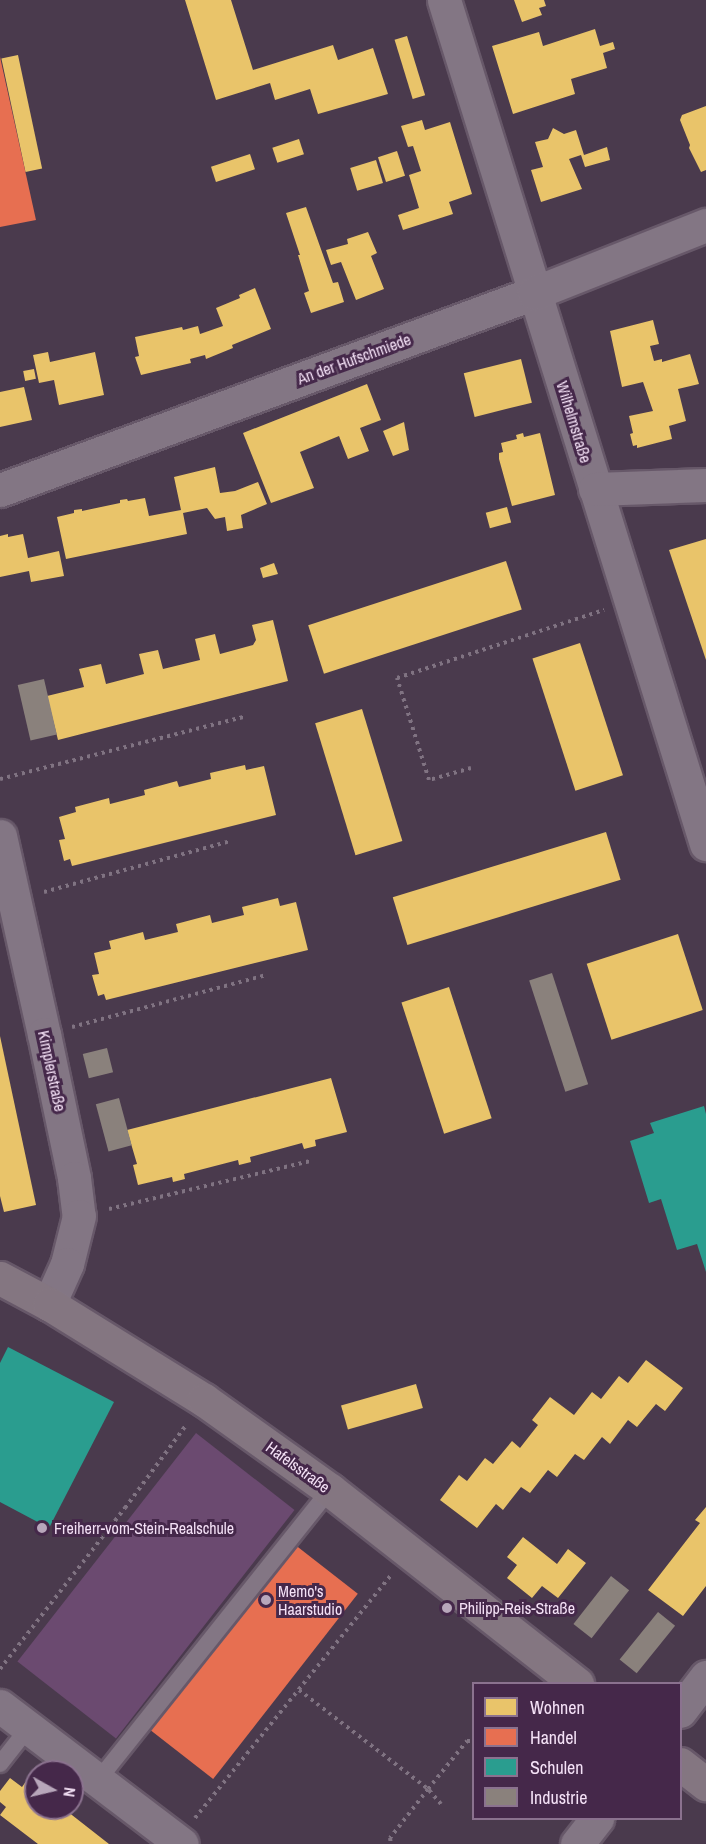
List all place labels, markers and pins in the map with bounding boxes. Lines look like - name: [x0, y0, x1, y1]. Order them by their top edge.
- place label: Freiherr-vom-Stein-Realschule: [54, 1518, 234, 1538]
- marker: Freiherr-vom-Stein-Realschule: [35, 1521, 49, 1535]
- place label: Memo's Haarstudio: [278, 1581, 342, 1619]
- marker: Memo's Haarstudio: [259, 1593, 273, 1607]
- place label: Philipp-Reis-Straße: [459, 1598, 575, 1618]
- marker: Philipp-Reis-Straße: [440, 1601, 454, 1615]

